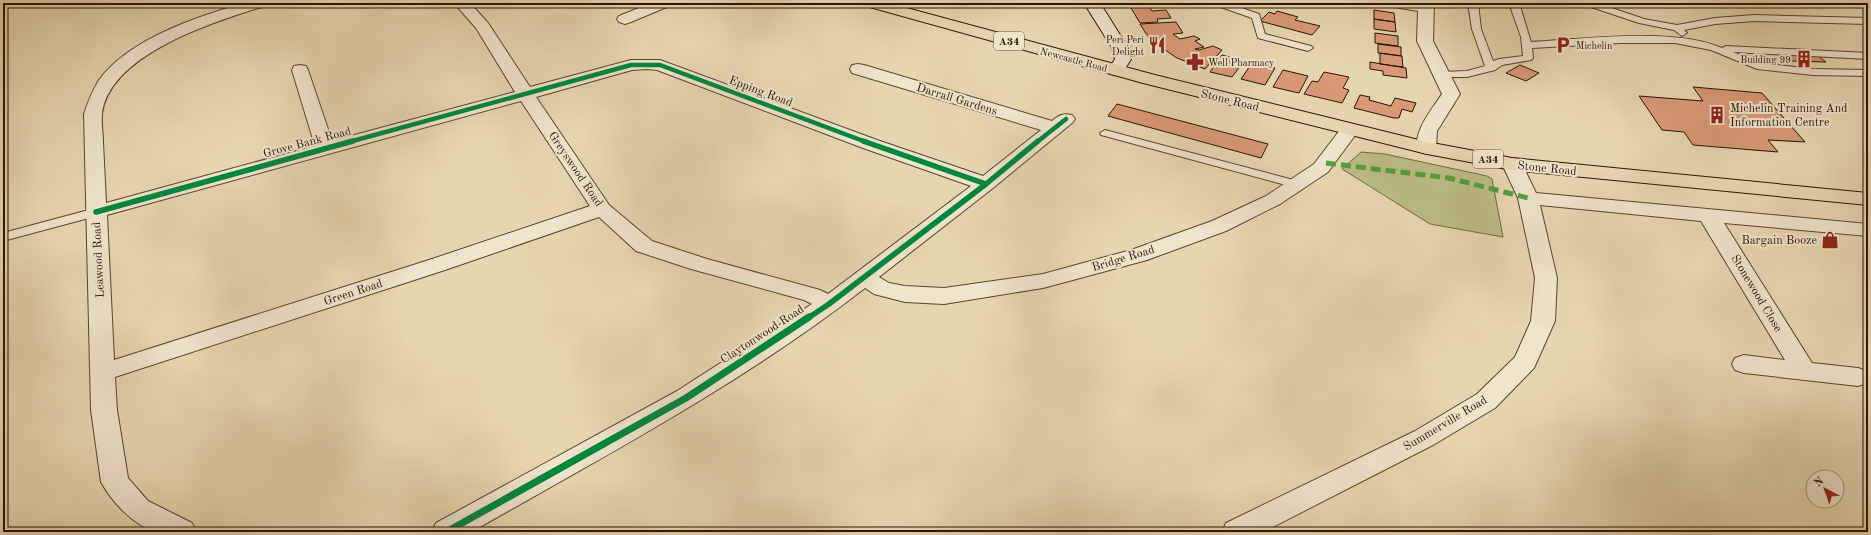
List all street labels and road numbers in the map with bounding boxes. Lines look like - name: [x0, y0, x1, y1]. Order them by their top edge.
- road number: A34: [994, 32, 1024, 50]
- street label: Newcastle Road: [1039, 46, 1108, 74]
- street label: Epping Road: [727, 74, 794, 110]
- street label: Darrall Gardens: [915, 82, 999, 118]
- street label: Stone Road: [1199, 88, 1260, 114]
- street label: Grove Bank Road: [262, 125, 353, 160]
- street label: Greyswood Road: [546, 130, 605, 209]
- road number: A34: [1473, 150, 1503, 168]
- street label: Stone Road: [1517, 160, 1577, 178]
- street label: Leawood Road: [91, 222, 107, 298]
- street label: Bridge Road: [1091, 244, 1156, 274]
- street label: Stonewood Close: [1728, 253, 1784, 335]
- street label: Green Road: [322, 278, 384, 308]
- street label: Claytonwood Road: [719, 303, 806, 366]
- street label: Summerville Road: [1402, 394, 1489, 453]

